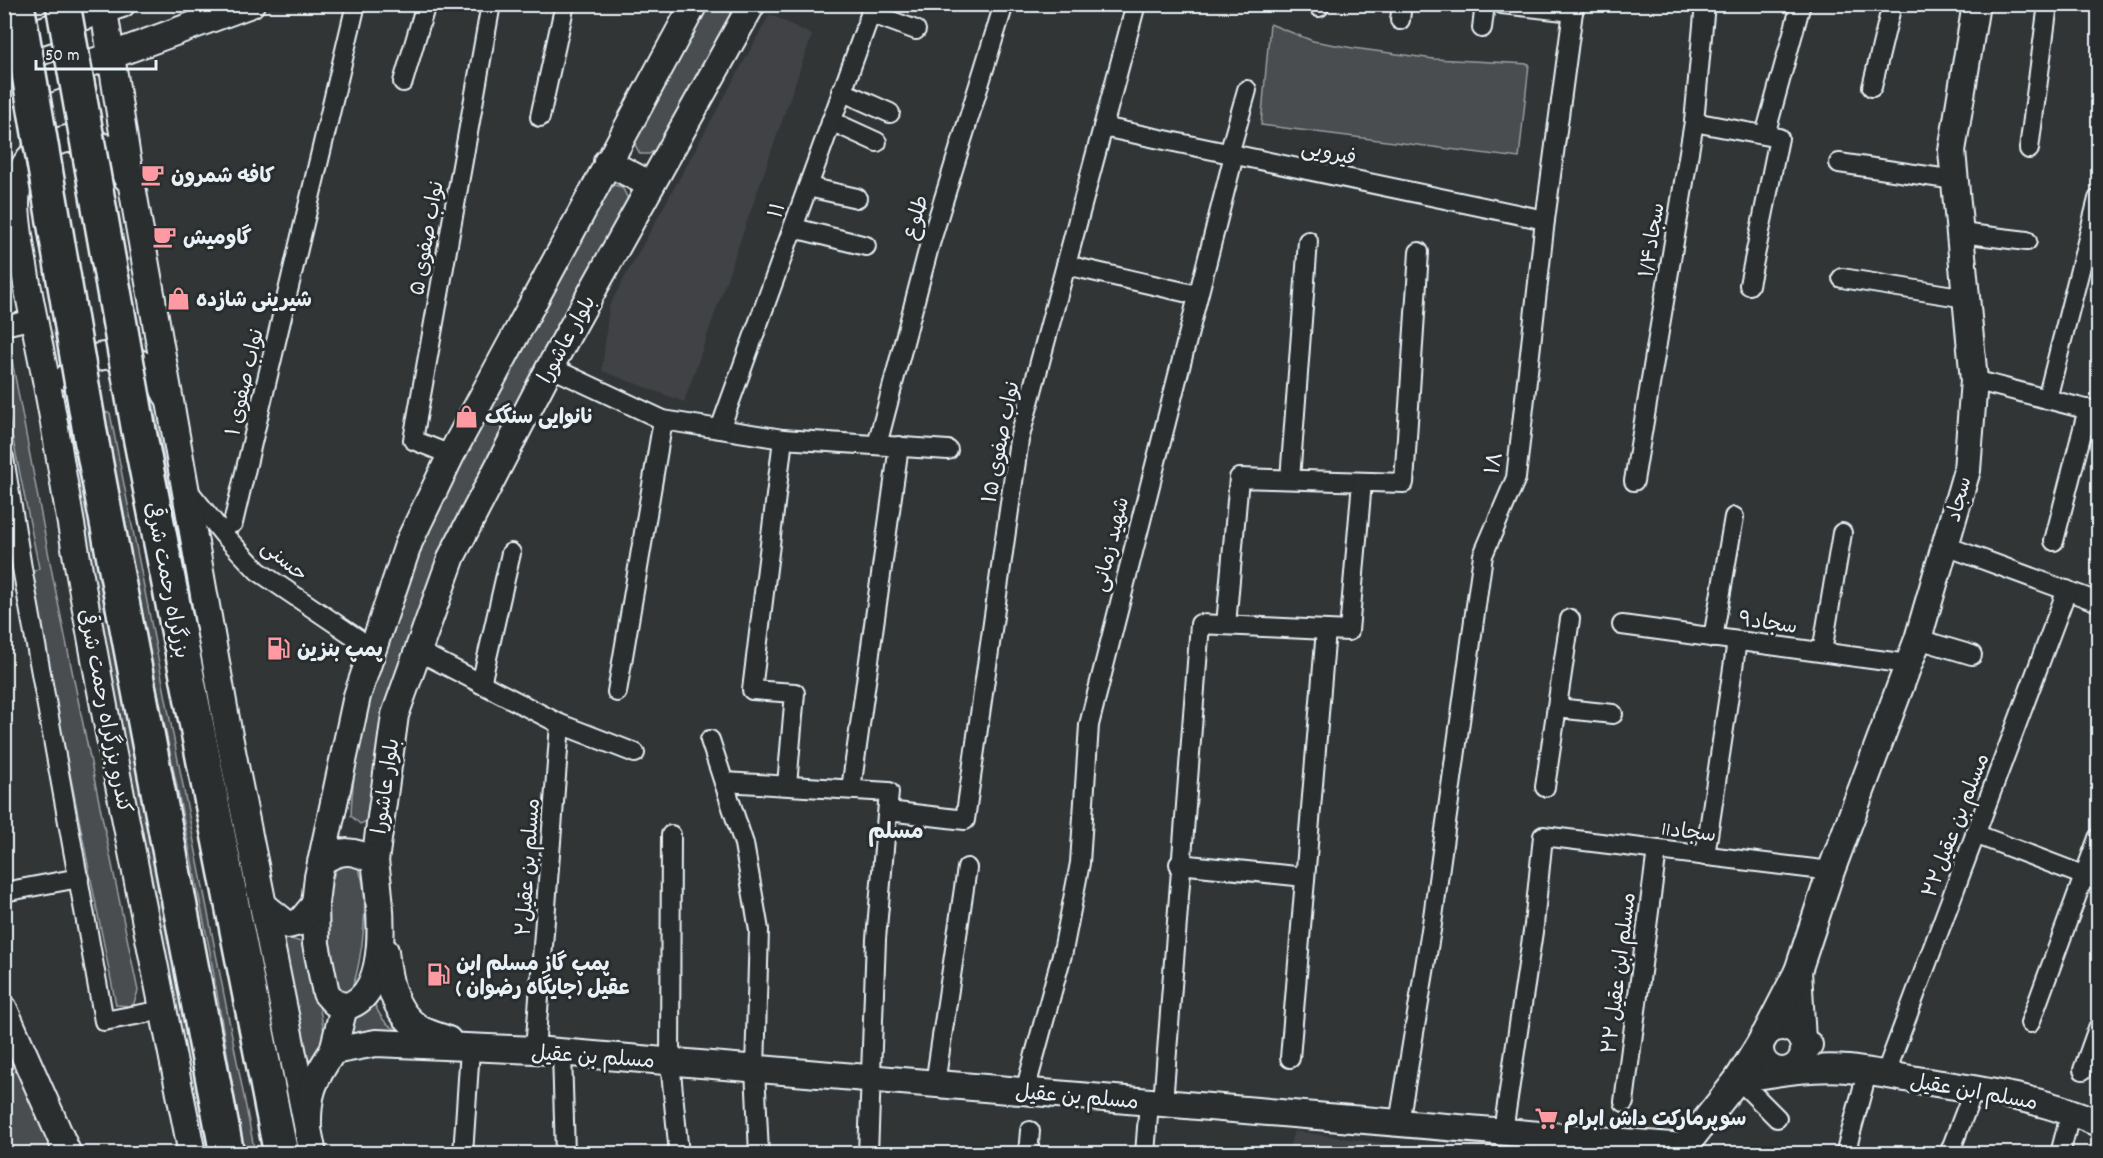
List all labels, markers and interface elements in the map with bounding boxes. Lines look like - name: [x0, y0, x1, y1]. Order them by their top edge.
- scale bar: [36, 33, 156, 71]
- text: 50 m: [45, 44, 80, 69]
- street label: فیرویی: [1298, 134, 1359, 175]
- cafe icon: کافه شمرون: [140, 162, 166, 188]
- place label: کافه شمرون: [171, 163, 275, 193]
- street label: نواب صفوی ۵: [404, 179, 454, 298]
- street label: طلوع: [897, 192, 939, 244]
- street label: ۱۱: [762, 199, 796, 223]
- street label: ۱/۴سجاد: [1633, 201, 1675, 280]
- cafe icon: گاومیش: [152, 224, 178, 250]
- place label: گاومیش: [183, 224, 252, 255]
- shop icon: شیرینی شازده: [165, 286, 191, 312]
- place label: شیرینی شازده: [196, 287, 312, 317]
- street label: بلوار عاشورا: [532, 291, 605, 390]
- street label: نواب صفوی ۱: [220, 326, 274, 439]
- street label: نواب صفوی ۱۵: [976, 379, 1029, 506]
- shop icon: نانوایی سنگک: [454, 403, 480, 429]
- place label: نانوایی سنگک: [485, 403, 594, 434]
- street label: ۱۸: [1479, 450, 1513, 477]
- street label: سجاد: [1940, 474, 1981, 526]
- street label: شهید زمانی: [1087, 494, 1139, 595]
- street label: بزرگراه رحمت شرقی: [135, 500, 196, 661]
- street label: حسنی: [253, 534, 313, 591]
- street label: ۹سجاد: [1736, 606, 1799, 644]
- street label: کندرو بزرگراه رحمت شرقی: [69, 607, 139, 816]
- fuel station icon: پمپ بنزین: [266, 636, 292, 662]
- place label: پمپ بنزین: [297, 637, 383, 667]
- street label: بلوار عاشورا: [366, 737, 410, 836]
- street label: مسلم بن عقیل۲۲: [1916, 750, 1999, 903]
- street label: مسلم بن عقیل۲: [510, 797, 550, 937]
- street label: 11سجاد: [1659, 816, 1718, 852]
- district label: مسلم: [868, 818, 924, 849]
- street label: مسلم ابن عقیل ۲۲: [1596, 891, 1646, 1056]
- place label: پمپ گاز مسلم ابن عقیل (جایگاه رضوان ): [456, 950, 630, 1005]
- fuel station icon: پمپ گاز مسلم ابن عقیل (جایگاه رضوان ): [425, 962, 451, 988]
- street label: مسلم بن عقیل: [530, 1040, 656, 1078]
- street label: مسلم ابن عقیل: [1907, 1068, 2040, 1120]
- street label: مسلم بن عقیل: [1014, 1079, 1140, 1119]
- supermarket icon: سوپرمارکت داش ابرام: [1533, 1105, 1559, 1131]
- place label: سوپرمارکت داش ابرام: [1564, 1106, 1746, 1136]

